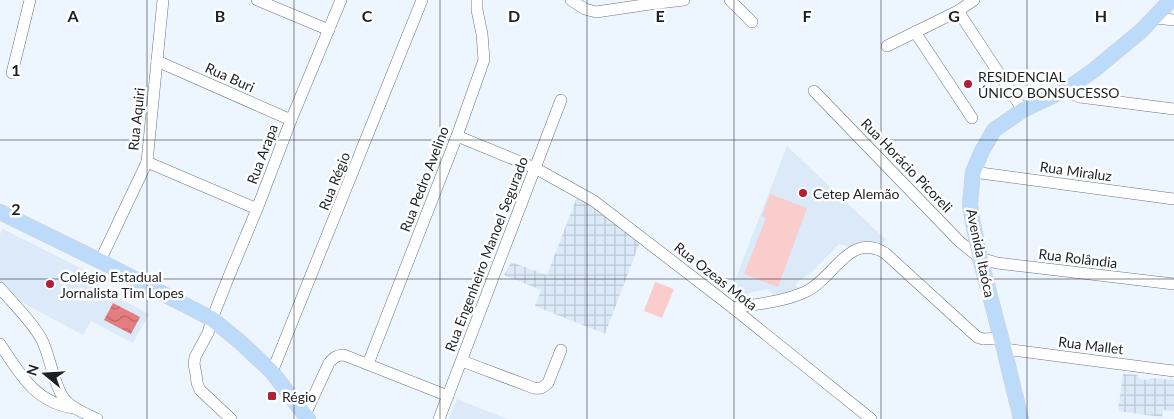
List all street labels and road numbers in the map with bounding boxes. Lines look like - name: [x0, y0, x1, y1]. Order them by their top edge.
- street label: Rua Buri: [203, 59, 257, 95]
- street label: Rua Aquiri: [124, 87, 148, 151]
- street label: Rua Horácio Picoreli: [858, 115, 956, 215]
- street label: Rua Arapa: [243, 122, 281, 186]
- street label: Rua Pedro Avelino: [396, 124, 452, 234]
- street label: Rua Régio: [315, 149, 353, 213]
- street label: Rua Engenheiro Manoel Segurado: [441, 154, 531, 354]
- street label: Rua Miraluz: [1039, 158, 1113, 184]
- street label: Avenida Itaóca: [963, 207, 999, 299]
- street label: Rua Ozeas Mota: [671, 238, 761, 314]
- street label: Rua Rolândia: [1038, 245, 1118, 271]
- street label: Rua Mallet: [1057, 333, 1125, 357]

